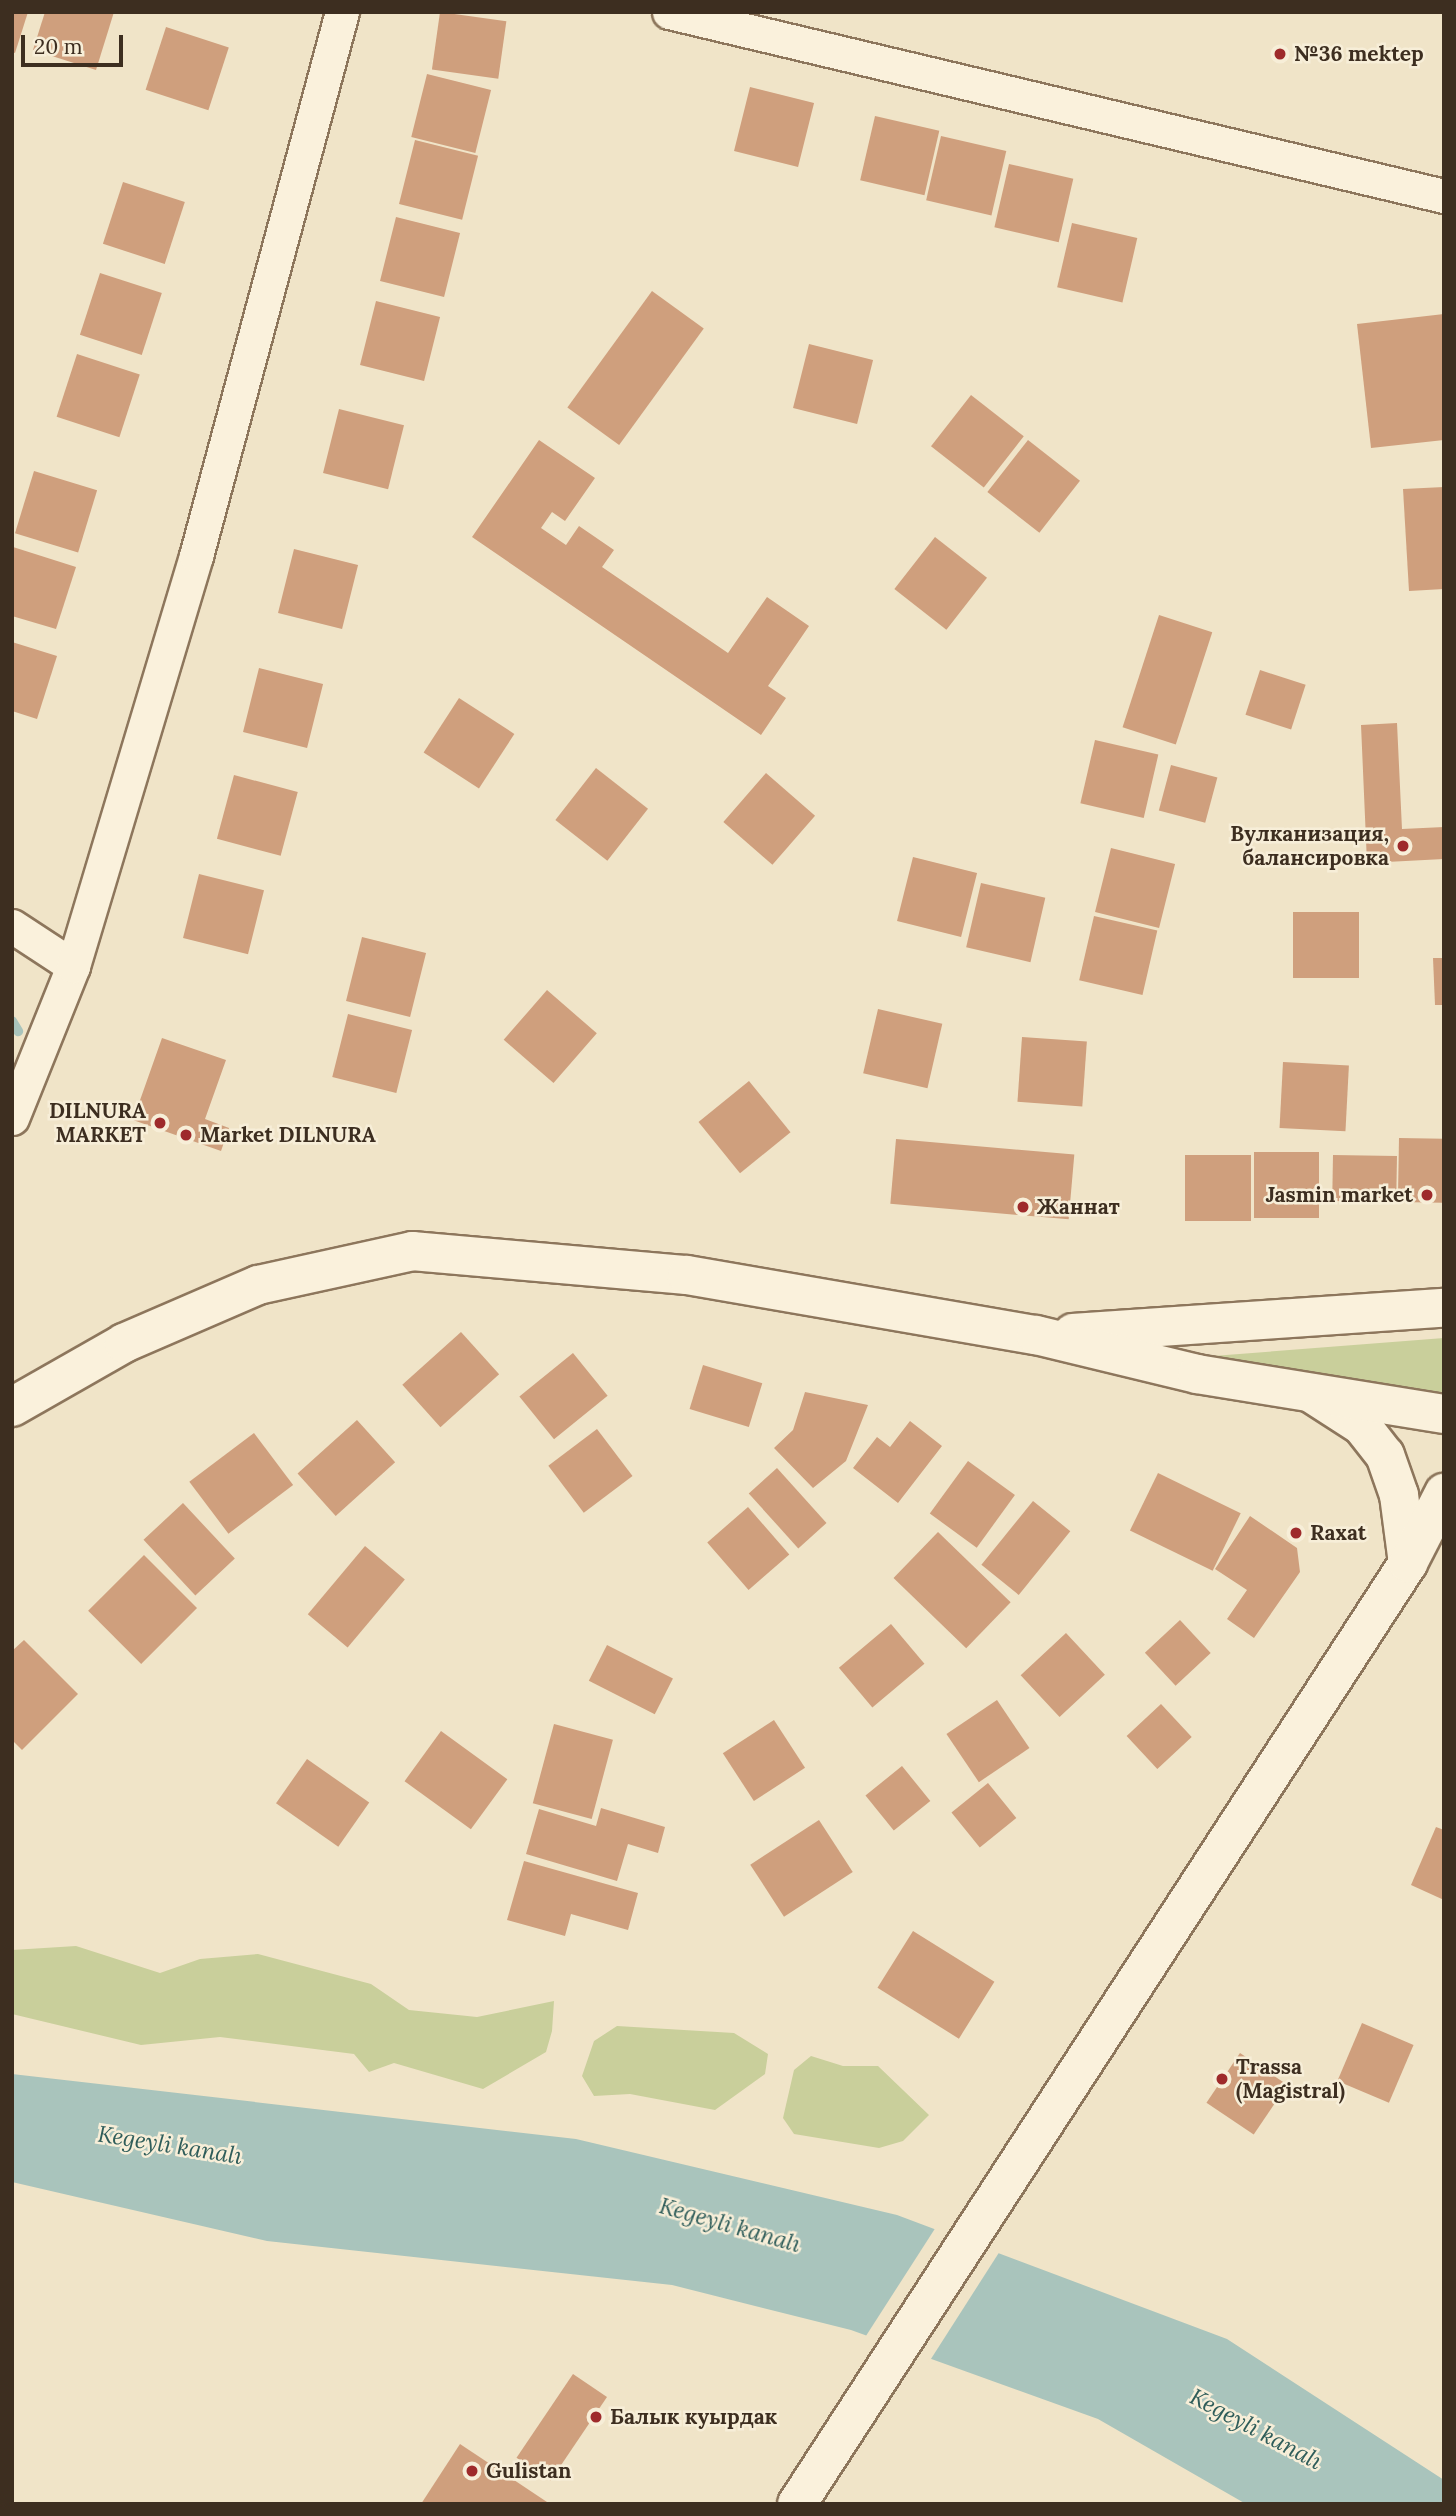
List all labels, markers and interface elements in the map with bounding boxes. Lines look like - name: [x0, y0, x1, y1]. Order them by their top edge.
- scale bar: [24, 21, 126, 65]
- text: 20 m: [34, 33, 83, 60]
- place label: №36 mektep: [1294, 41, 1424, 67]
- marker: №36 mektep: [1272, 46, 1288, 62]
- place label: Вулканизация, балансировка: [1230, 821, 1389, 871]
- marker: Вулканизация, балансировка: [1395, 838, 1411, 854]
- place label: DILNURA MARKET: [49, 1098, 146, 1148]
- marker: DILNURA MARKET: [152, 1115, 168, 1131]
- place label: Market DILNURA: [200, 1122, 376, 1148]
- marker: Market DILNURA: [178, 1127, 194, 1143]
- place label: Jasmin market: [1266, 1182, 1413, 1208]
- marker: Jasmin market: [1419, 1187, 1435, 1203]
- place label: Жаннат: [1037, 1194, 1120, 1220]
- marker: Жаннат: [1015, 1199, 1031, 1215]
- place label: Raxat: [1310, 1520, 1367, 1546]
- marker: Raxat: [1288, 1525, 1304, 1541]
- place label: Trassa (Magistral): [1236, 2054, 1345, 2104]
- marker: Trassa (Magistral): [1214, 2071, 1230, 2087]
- water label: Kegeyli kanalı: [96, 2120, 244, 2170]
- water label: Kegeyli kanalı: [656, 2192, 804, 2258]
- water label: Kegeyli kanalı: [1185, 2383, 1327, 2475]
- place label: Балык куырдак: [610, 2404, 777, 2430]
- marker: Балык куырдак: [588, 2409, 604, 2425]
- place label: Gulistan: [486, 2458, 571, 2484]
- marker: Gulistan: [464, 2463, 480, 2479]

